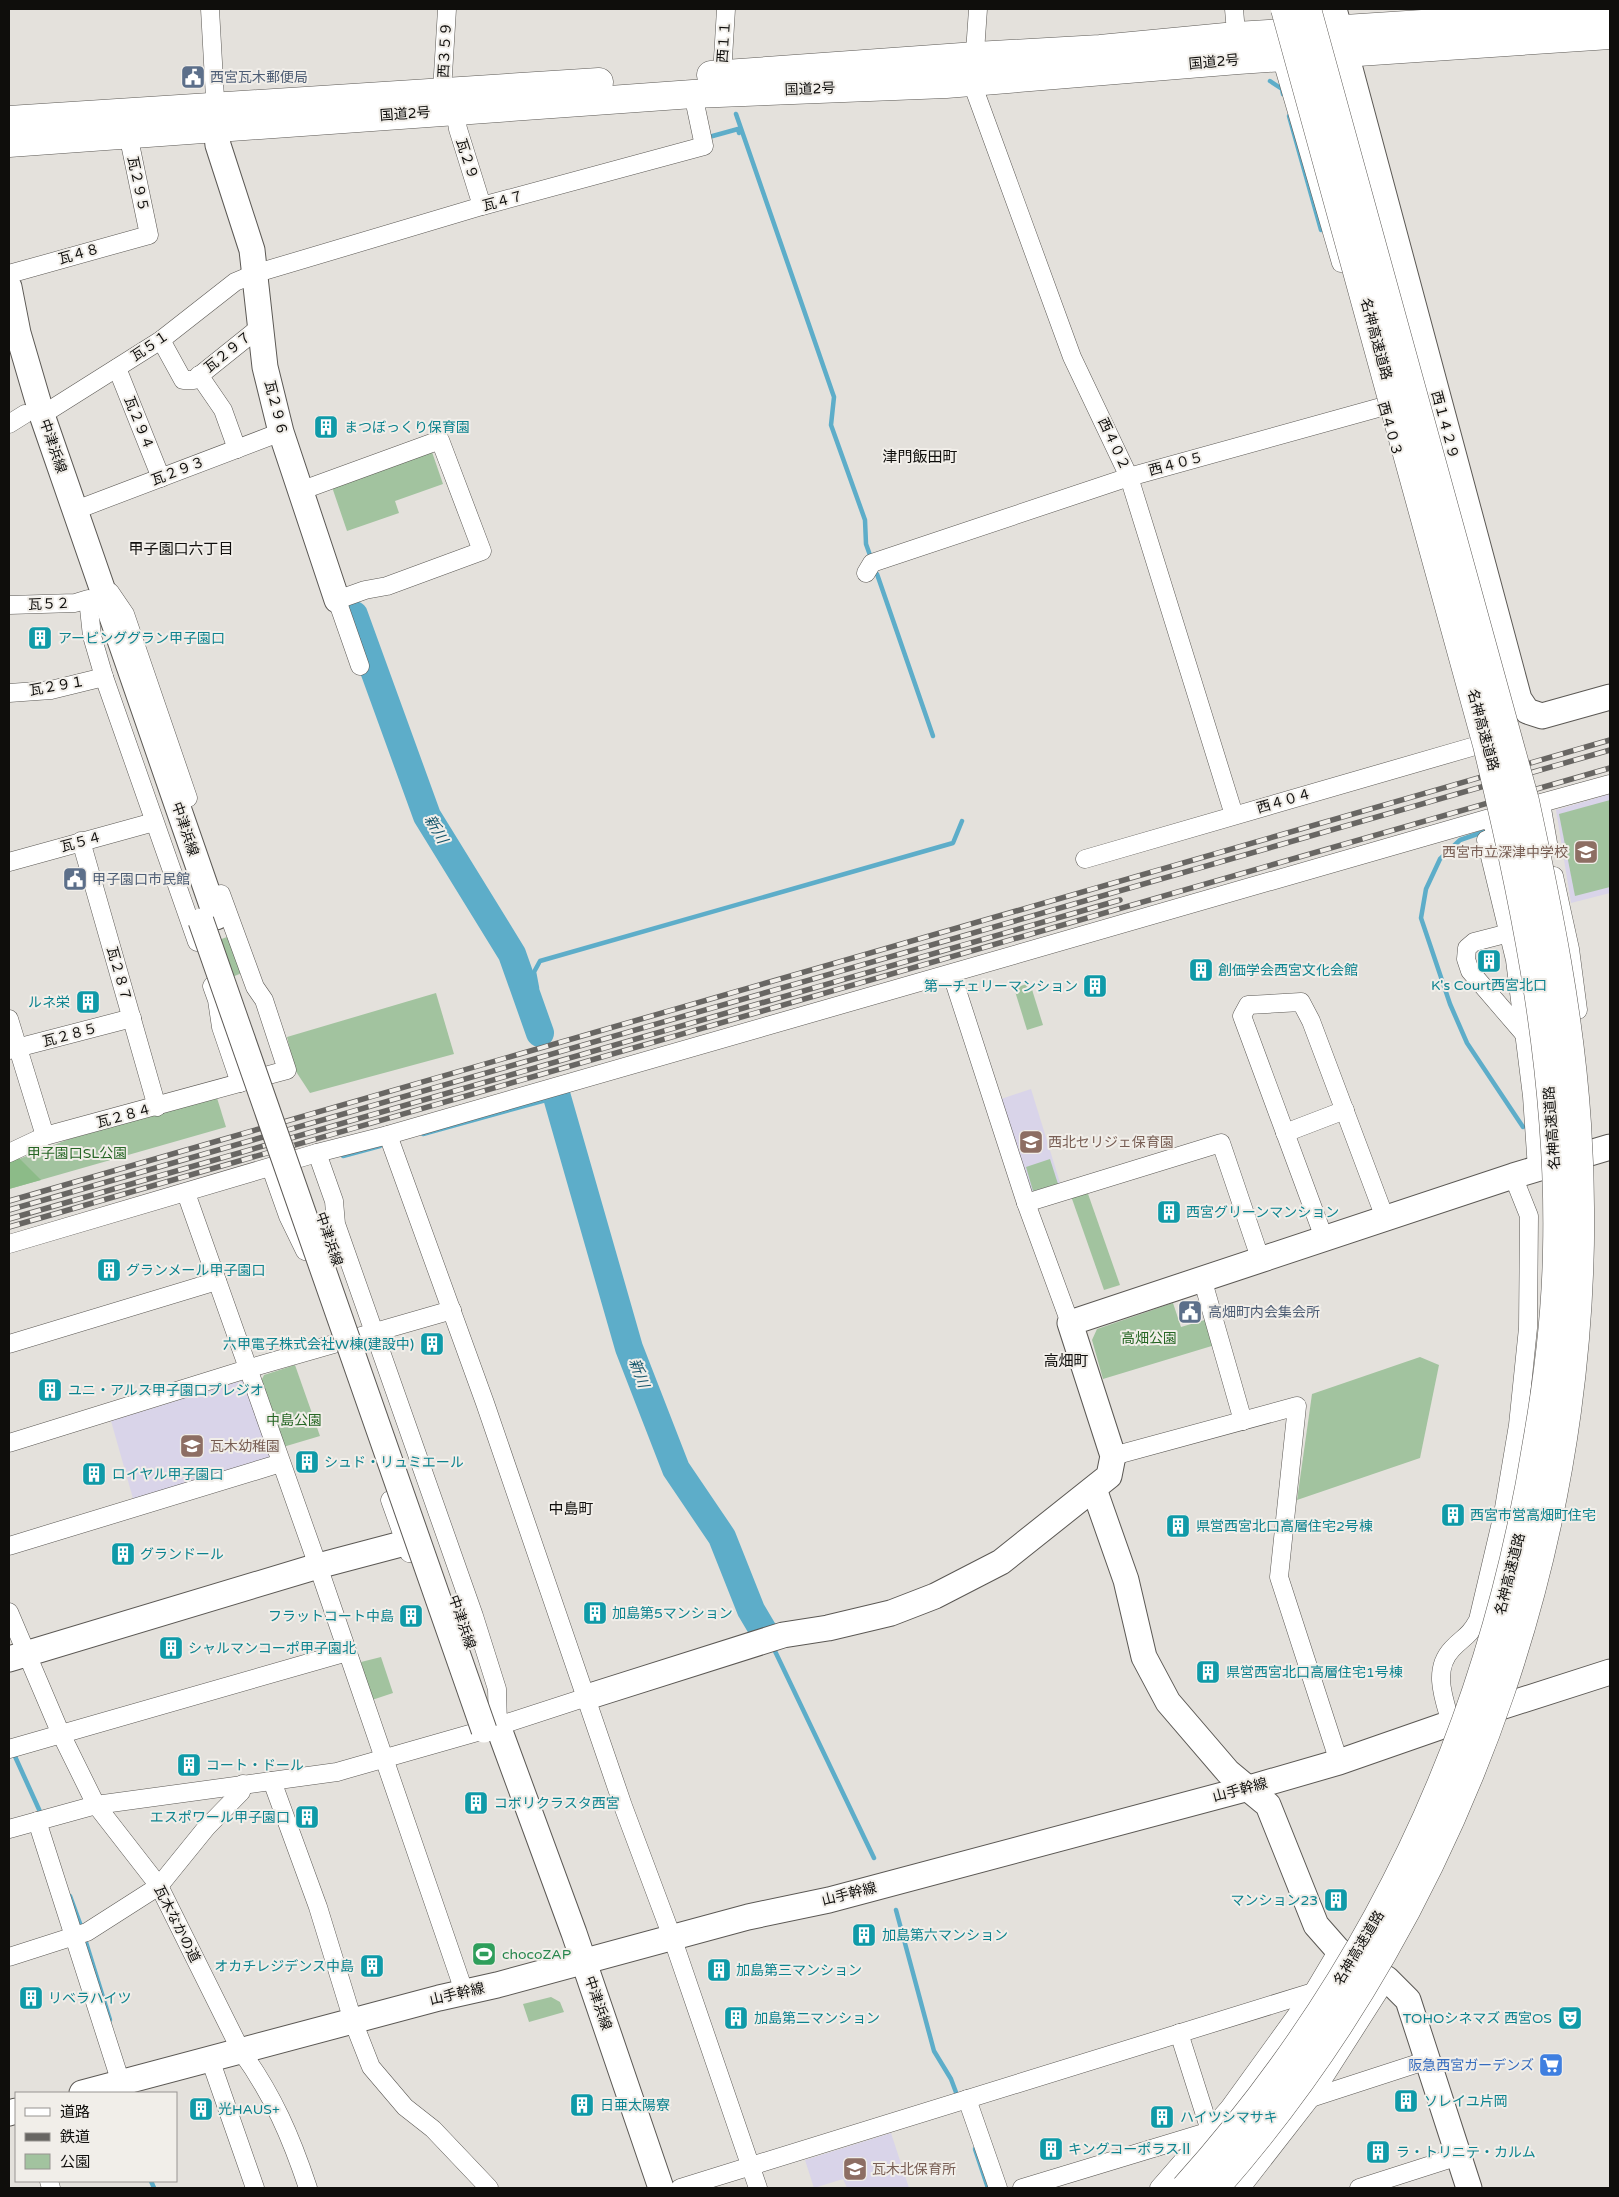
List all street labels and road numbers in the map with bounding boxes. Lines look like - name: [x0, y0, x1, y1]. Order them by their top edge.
- street label: 西１１: [714, 20, 734, 64]
- street label: 西３５９: [435, 22, 455, 78]
- street label: 国道2号: [1188, 51, 1240, 73]
- street label: 国道2号: [784, 80, 836, 98]
- street label: 国道2号: [379, 104, 431, 124]
- street label: 瓦２９: [452, 136, 482, 182]
- street label: 瓦２９５: [124, 155, 152, 213]
- street label: 瓦４７: [481, 187, 525, 215]
- street label: 瓦４８: [56, 240, 102, 268]
- street label: 名神高速道路: [1357, 296, 1395, 382]
- street label: 瓦５１: [128, 327, 172, 365]
- street label: 瓦２９７: [201, 328, 255, 376]
- street label: 瓦２９６: [261, 379, 291, 437]
- street label: 西１４２９: [1428, 389, 1462, 461]
- street label: 瓦２９４: [121, 394, 157, 452]
- street label: 西４０３: [1374, 400, 1406, 458]
- street label: 西４０２: [1094, 415, 1134, 473]
- street label: 中津浜線: [36, 417, 70, 475]
- street label: 西４０５: [1147, 449, 1205, 479]
- street label: 瓦２９３: [149, 453, 207, 489]
- street label: 瓦５２: [28, 595, 70, 613]
- street label: 瓦２９１: [28, 673, 86, 699]
- street label: 名神高速道路: [1464, 687, 1502, 773]
- street label: 西４０４: [1255, 785, 1313, 817]
- street label: 中津浜線: [168, 800, 202, 858]
- street label: 瓦５４: [59, 828, 103, 856]
- street label: 瓦２８７: [103, 945, 135, 1003]
- street label: 瓦２８５: [41, 1020, 99, 1050]
- street label: 名神高速道路: [1541, 1086, 1563, 1170]
- street label: 瓦２８４: [95, 1101, 153, 1131]
- street label: 中津浜線: [312, 1210, 346, 1268]
- street label: 名神高速道路: [1492, 1531, 1528, 1617]
- street label: 中津浜線: [445, 1593, 479, 1651]
- street label: 山手幹線: [1211, 1775, 1269, 1805]
- street label: 山手幹線: [820, 1879, 878, 1909]
- street label: 瓦木なかの道: [150, 1883, 204, 1965]
- street label: 名神高速道路: [1330, 1908, 1388, 1988]
- street label: 中津浜線: [581, 1974, 615, 2032]
- street label: 山手幹線: [428, 1979, 486, 2009]

